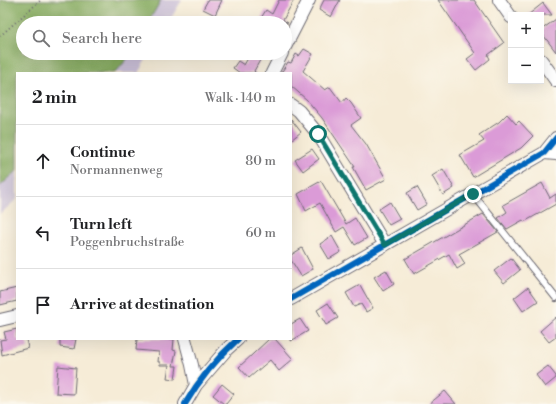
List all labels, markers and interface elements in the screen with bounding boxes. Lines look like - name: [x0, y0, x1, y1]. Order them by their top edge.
- map controls: [508, 12, 544, 84]
- button: +: [508, 12, 544, 48]
- search box: [16, 16, 292, 60]
- icon: search: [30, 27, 52, 49]
- text: Search here: [62, 29, 142, 48]
- button: −: [508, 48, 544, 84]
- text: 2 min: [32, 87, 77, 109]
- text: Walk · 140 m: [205, 90, 276, 106]
- route start: [309, 125, 327, 143]
- text: Continue: [70, 143, 135, 162]
- icon: ahead: [32, 150, 54, 172]
- text: 80 m: [245, 153, 276, 169]
- text: Normannenweg: [70, 162, 163, 178]
- route end: [464, 185, 482, 203]
- text: Turn left: [70, 215, 132, 234]
- icon: left: [32, 222, 54, 244]
- text: 60 m: [245, 225, 276, 241]
- text: Poggenbruchstraße: [70, 234, 184, 250]
- icon: arrive: [32, 294, 54, 316]
- text: Arrive at destination: [70, 295, 214, 314]

